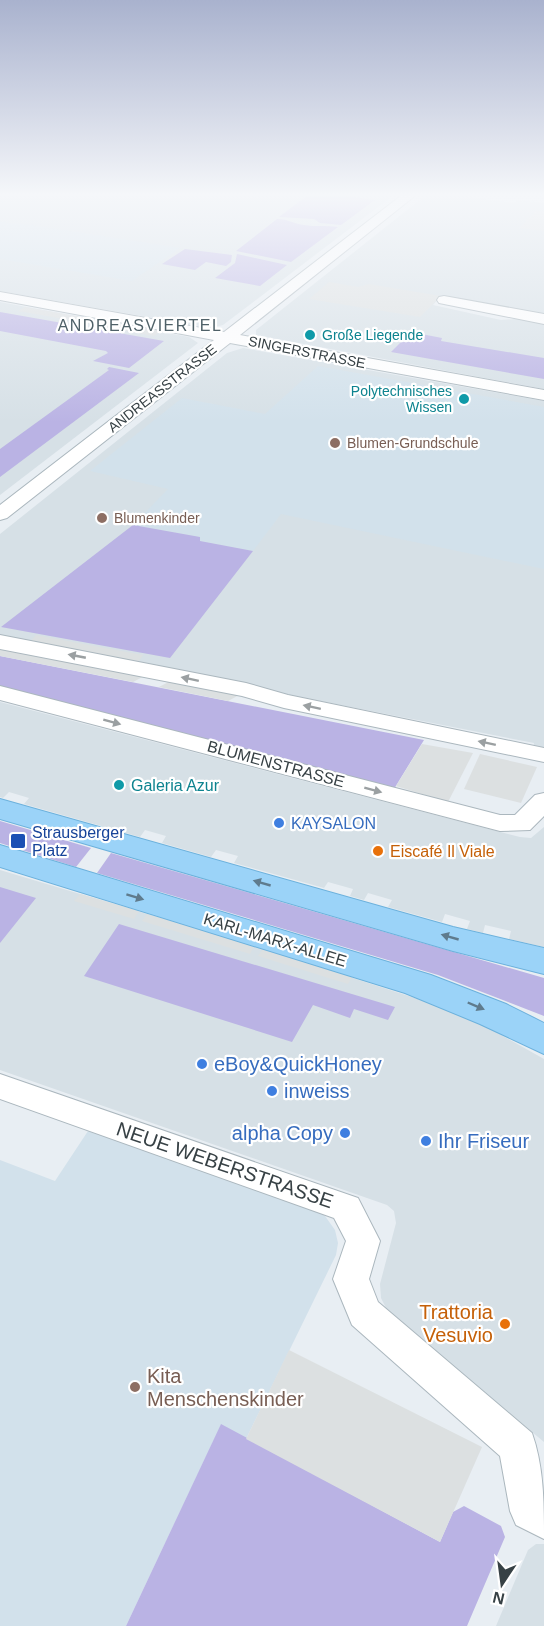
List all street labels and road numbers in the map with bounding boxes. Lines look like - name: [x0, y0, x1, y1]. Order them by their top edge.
- street label: SINGERSTRASSE: [247, 333, 367, 371]
- street label: ANDREASSTRASSE: [105, 341, 219, 435]
- street label: BLUMENSTRASSE: [206, 737, 346, 791]
- street label: KARL-MARX-ALLEE: [202, 910, 348, 970]
- street label: NEUE WEBERSTRASSE: [114, 1118, 336, 1212]

